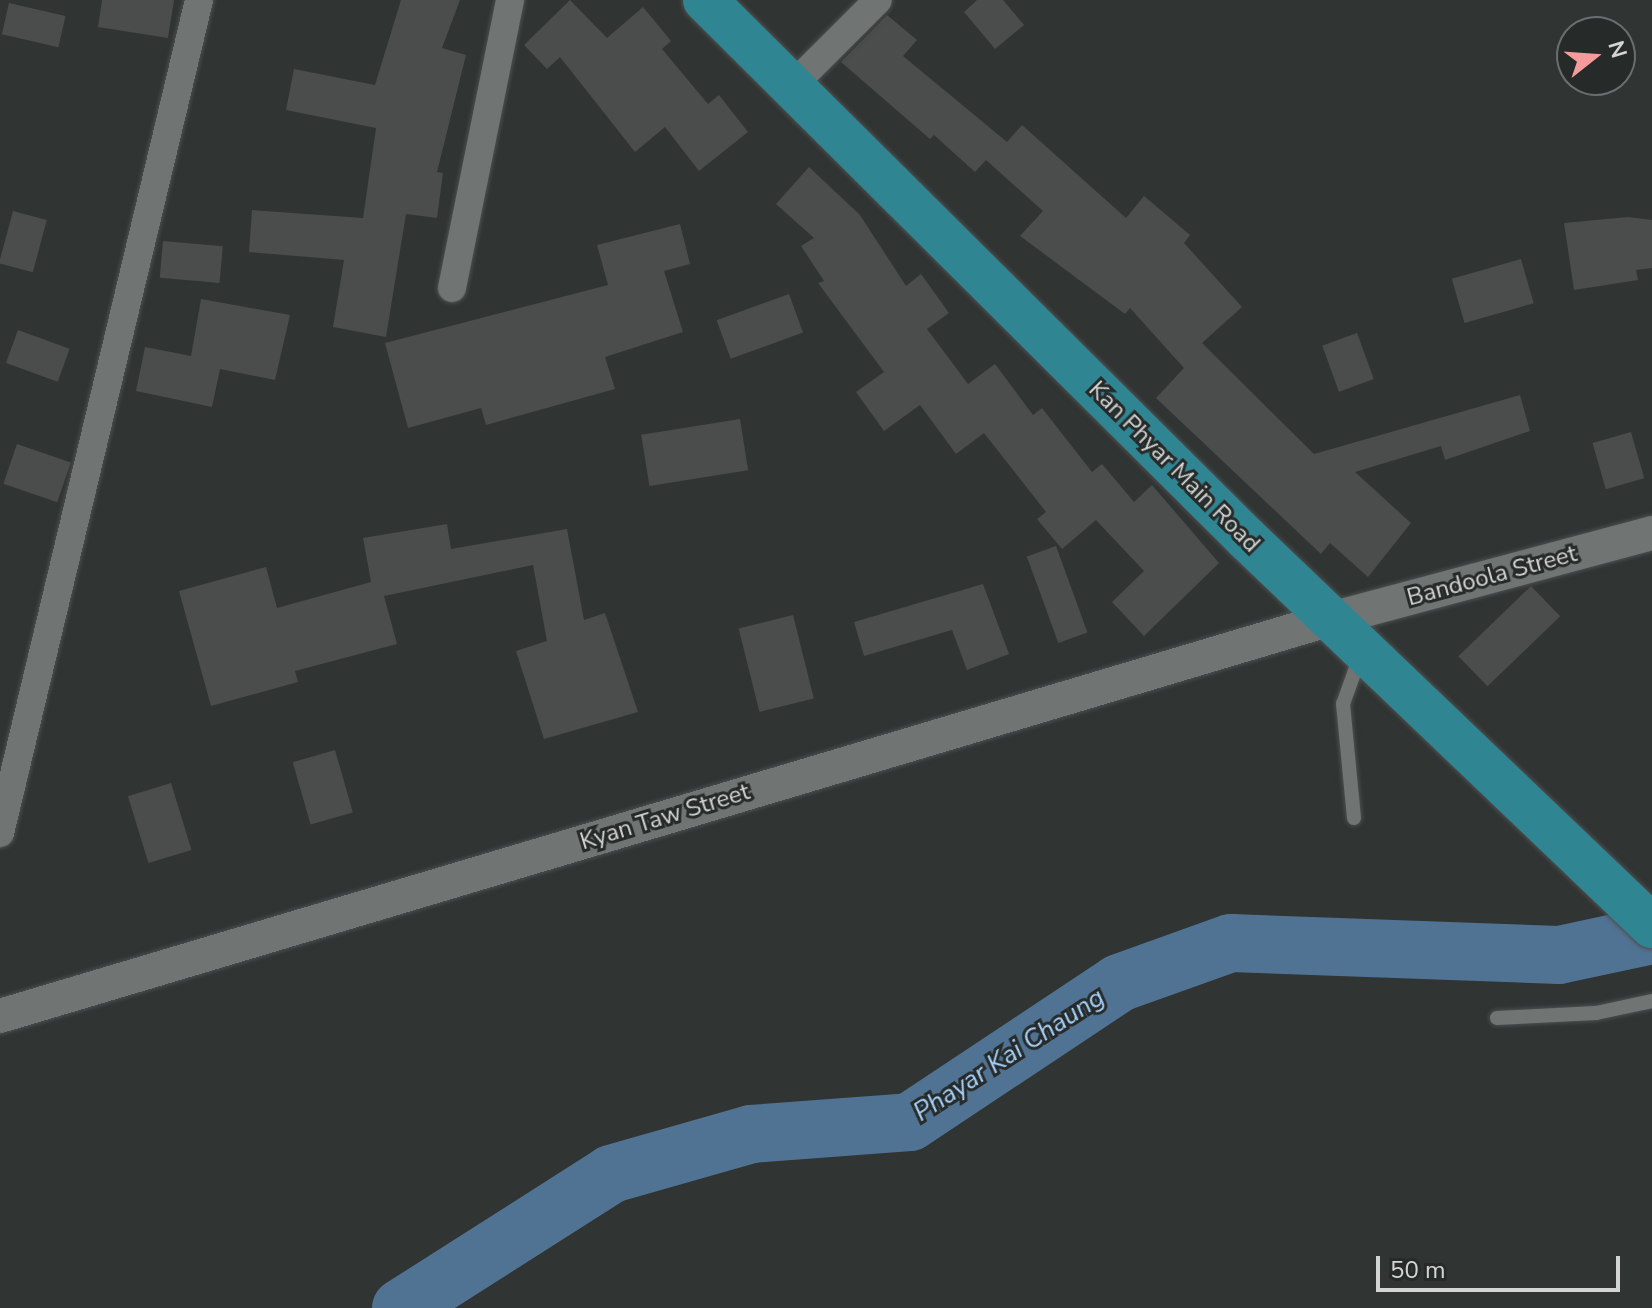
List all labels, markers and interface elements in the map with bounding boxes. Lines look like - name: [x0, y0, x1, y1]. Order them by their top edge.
- north arrow: [1556, 16, 1636, 96]
- text: N: [1600, 37, 1634, 62]
- street label: Kan Phyar Main Road: [1082, 375, 1266, 559]
- street label: Bandoola Street: [1404, 539, 1580, 613]
- street label: Kyan Taw Street: [577, 777, 753, 857]
- water label: Phayar Kai Chaung: [908, 982, 1110, 1128]
- scale bar: [1380, 1240, 1624, 1290]
- text: 50 m: [1390, 1254, 1446, 1286]

